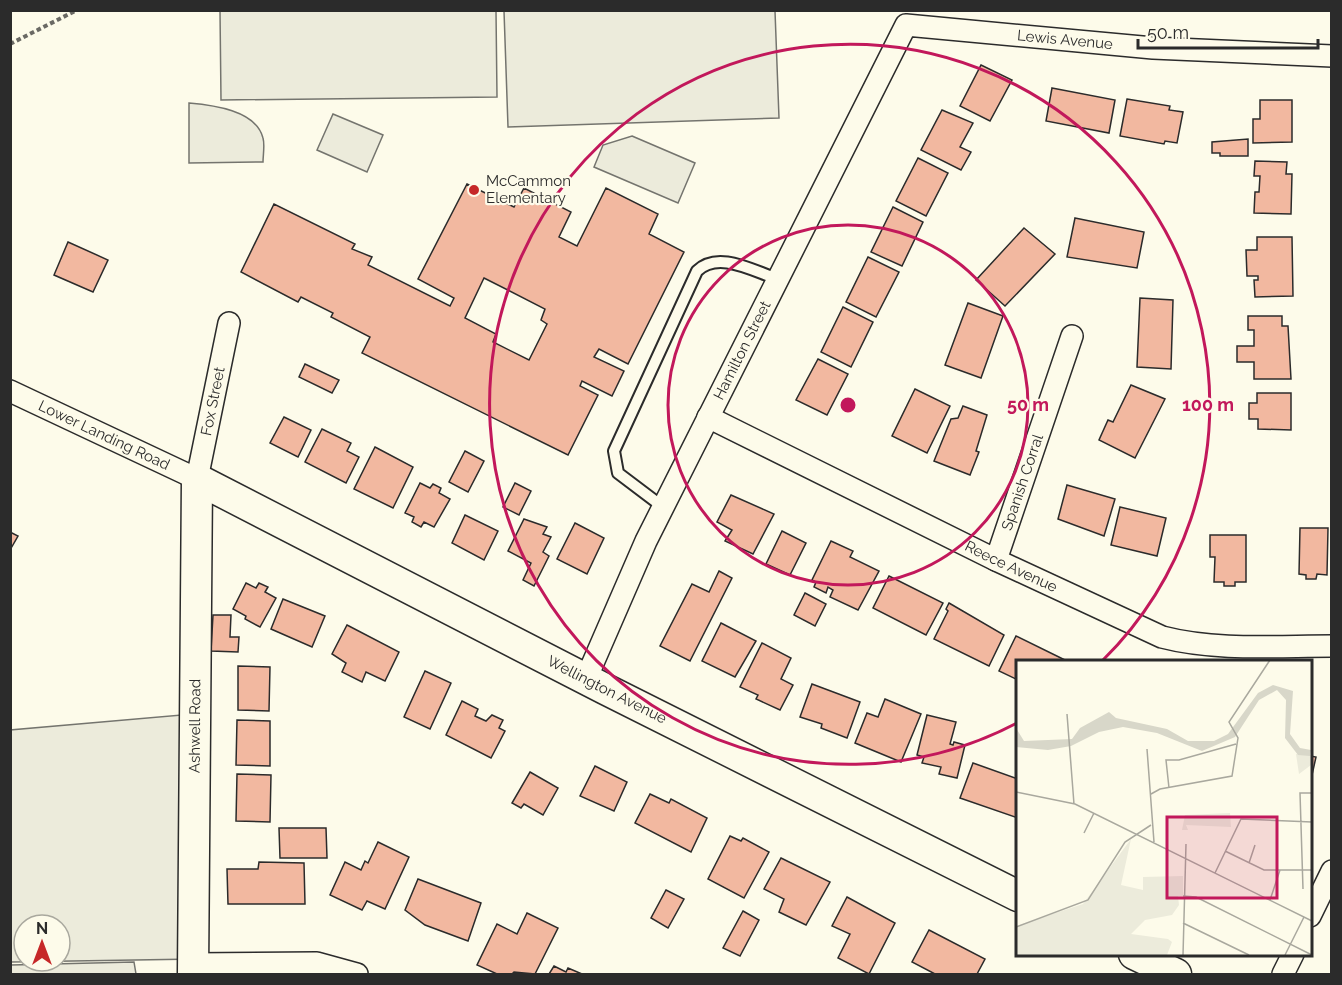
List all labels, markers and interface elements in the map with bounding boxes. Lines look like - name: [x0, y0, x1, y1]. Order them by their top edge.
- scale bar: [1138, 12, 1318, 50]
- text: 50 m: [1147, 22, 1189, 43]
- street label: Lewis Avenue: [1016, 26, 1114, 53]
- place label: McCammon Elementary: [486, 172, 571, 207]
- marker: McCammon Elementary: [467, 183, 481, 197]
- street label: Hamilton Street: [710, 298, 775, 403]
- street label: Fox Street: [197, 365, 229, 437]
- text: 50 m: [1007, 394, 1049, 415]
- text: 100 m: [1182, 394, 1234, 415]
- centre of rings: [838, 395, 858, 415]
- street label: Lower Landing Road: [36, 397, 173, 474]
- street label: Spanish Corral: [998, 431, 1047, 533]
- street label: Reece Avenue: [962, 537, 1060, 596]
- street label: Wellington Avenue: [544, 652, 670, 728]
- inset map: [1016, 660, 1312, 955]
- street label: Ashwell Road: [186, 679, 204, 773]
- north arrow: [12, 913, 72, 973]
- text: N: [36, 919, 48, 938]

